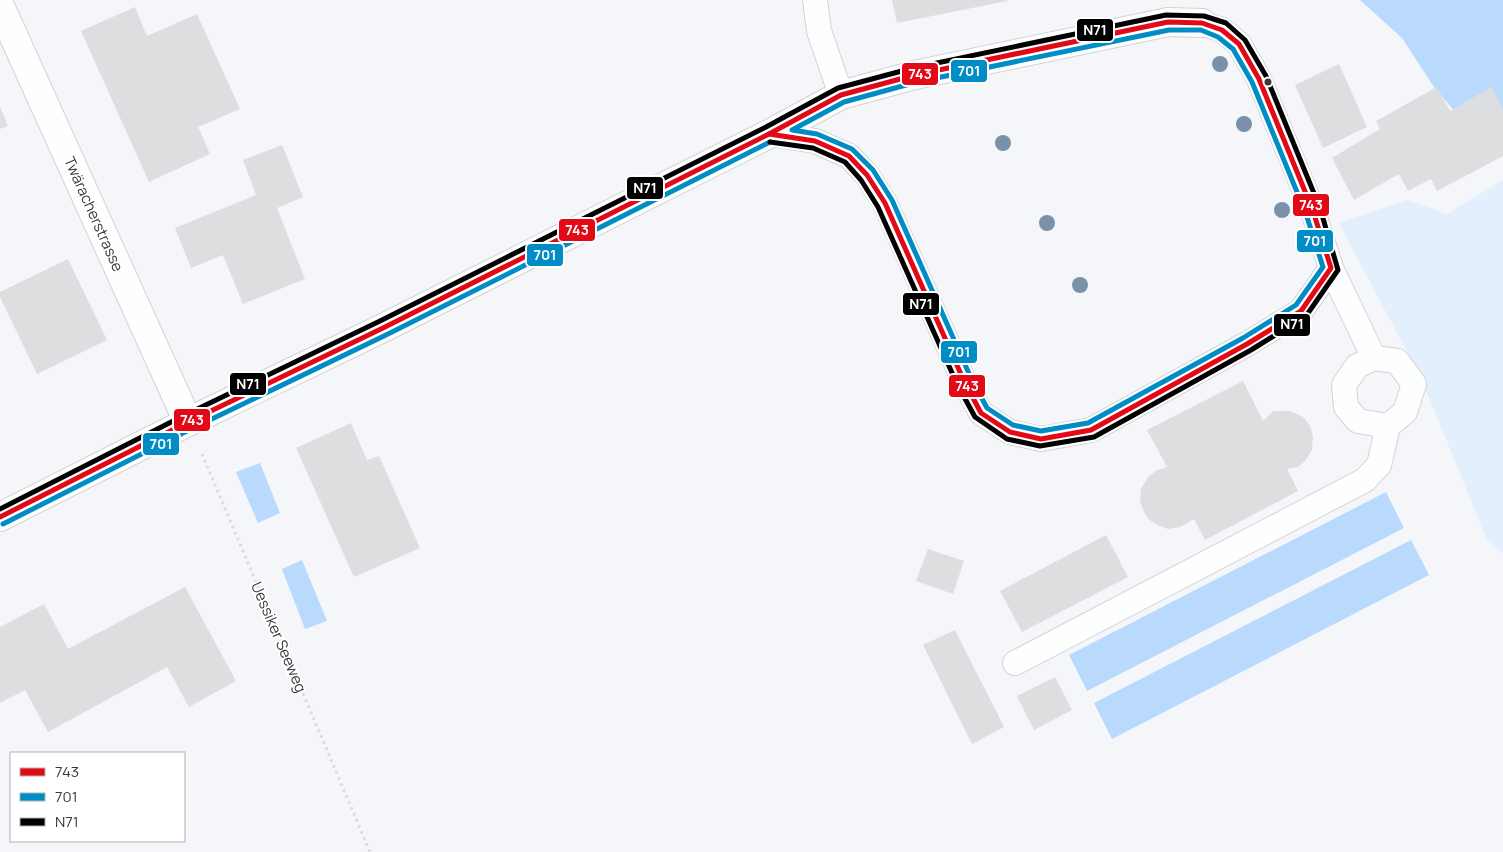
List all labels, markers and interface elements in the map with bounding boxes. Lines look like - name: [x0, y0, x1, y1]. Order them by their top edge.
- line badge: N71: [1076, 18, 1114, 42]
- text: N71: [1083, 20, 1107, 39]
- line badge: 701: [950, 59, 988, 83]
- text: 701: [958, 61, 980, 80]
- line badge: 743: [901, 62, 939, 86]
- text: 743: [908, 64, 932, 83]
- unlabelled marker: [1263, 77, 1273, 87]
- street label: Twäracherstrasse: [59, 153, 129, 275]
- line badge: N71: [626, 176, 664, 200]
- text: N71: [633, 178, 657, 197]
- line badge: 743: [1292, 193, 1330, 217]
- text: 743: [1299, 195, 1323, 214]
- line badge: 743: [558, 218, 596, 242]
- text: 743: [565, 220, 589, 239]
- line badge: 701: [1296, 229, 1334, 253]
- text: 701: [1304, 231, 1326, 250]
- line badge: 701: [526, 243, 564, 267]
- text: 701: [534, 245, 556, 264]
- line badge: N71: [902, 292, 940, 316]
- text: N71: [909, 294, 933, 313]
- line badge: N71: [1273, 313, 1311, 337]
- text: N71: [1280, 314, 1304, 333]
- line badge: 701: [940, 340, 978, 364]
- text: 701: [948, 342, 970, 361]
- line badge: N71: [229, 372, 267, 396]
- text: N71: [236, 374, 260, 393]
- line badge: 743: [948, 374, 986, 398]
- text: 743: [955, 376, 979, 395]
- line badge: 743: [173, 408, 211, 432]
- text: 743: [180, 410, 204, 429]
- line badge: 701: [142, 432, 180, 456]
- text: 701: [150, 434, 172, 453]
- street label: Uessiker Seeweg: [246, 578, 312, 696]
- legend: [10, 752, 185, 842]
- text: 743: [55, 761, 79, 782]
- text: 701: [55, 786, 78, 807]
- text: N71: [55, 811, 79, 832]

